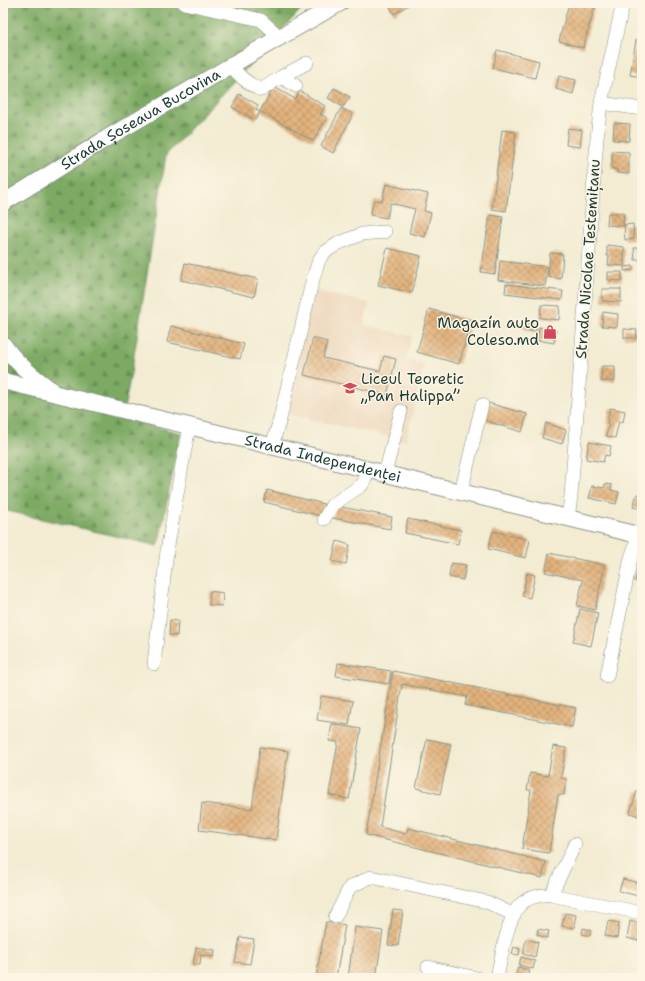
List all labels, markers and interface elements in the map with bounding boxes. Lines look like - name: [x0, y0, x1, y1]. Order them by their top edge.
- street label: Strada Șoseaua Bucovina: [57, 64, 225, 175]
- street label: Strada Nicolae Testemițanu: [571, 158, 606, 360]
- place label: Magazín auto Coleso.md: [437, 313, 539, 350]
- shop icon: Magazín auto Coleso.md: [542, 324, 558, 340]
- place label: Liceul Teoretic „Pan Halippa”: [360, 369, 464, 406]
- school or university icon: Liceul Teoretic „Pan Halippa”: [342, 380, 358, 396]
- street label: Strada Independenței: [243, 430, 403, 487]

